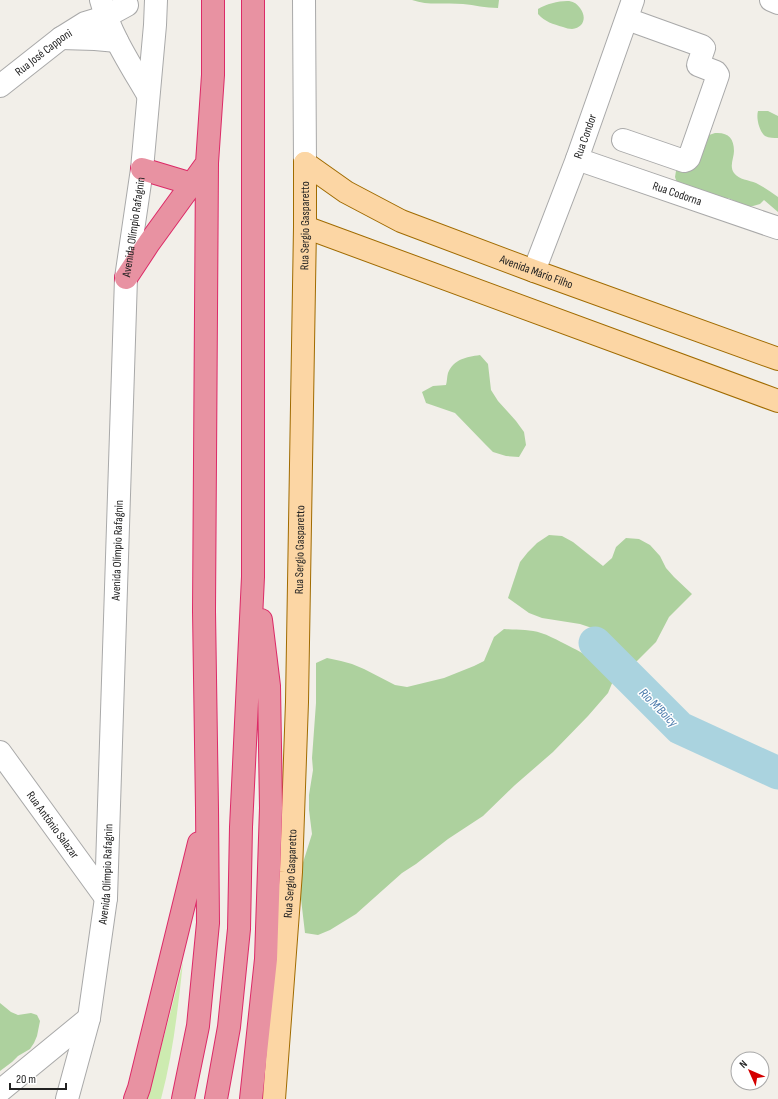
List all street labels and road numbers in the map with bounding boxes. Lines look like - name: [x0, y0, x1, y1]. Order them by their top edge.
- street label: Rua José Capponi: [12, 26, 75, 79]
- street label: Rua Condor: [571, 112, 600, 161]
- street label: Avenida Olímpio Rafagnin: [119, 176, 149, 279]
- street label: Rua Codorna: [651, 179, 704, 209]
- street label: Rua Sergio Gasparetto: [297, 181, 313, 270]
- street label: Avenida Mário Filho: [497, 251, 575, 292]
- street label: Avenida Olímpio Rafagnin: [109, 500, 127, 602]
- street label: Rua Sergio Gasparetto: [292, 505, 308, 594]
- street label: Rua Antônio Salazar: [23, 789, 82, 862]
- street label: Avenida Olímpio Rafagnin: [95, 824, 116, 926]
- street label: Rua Sergio Gasparetto: [281, 829, 301, 919]

